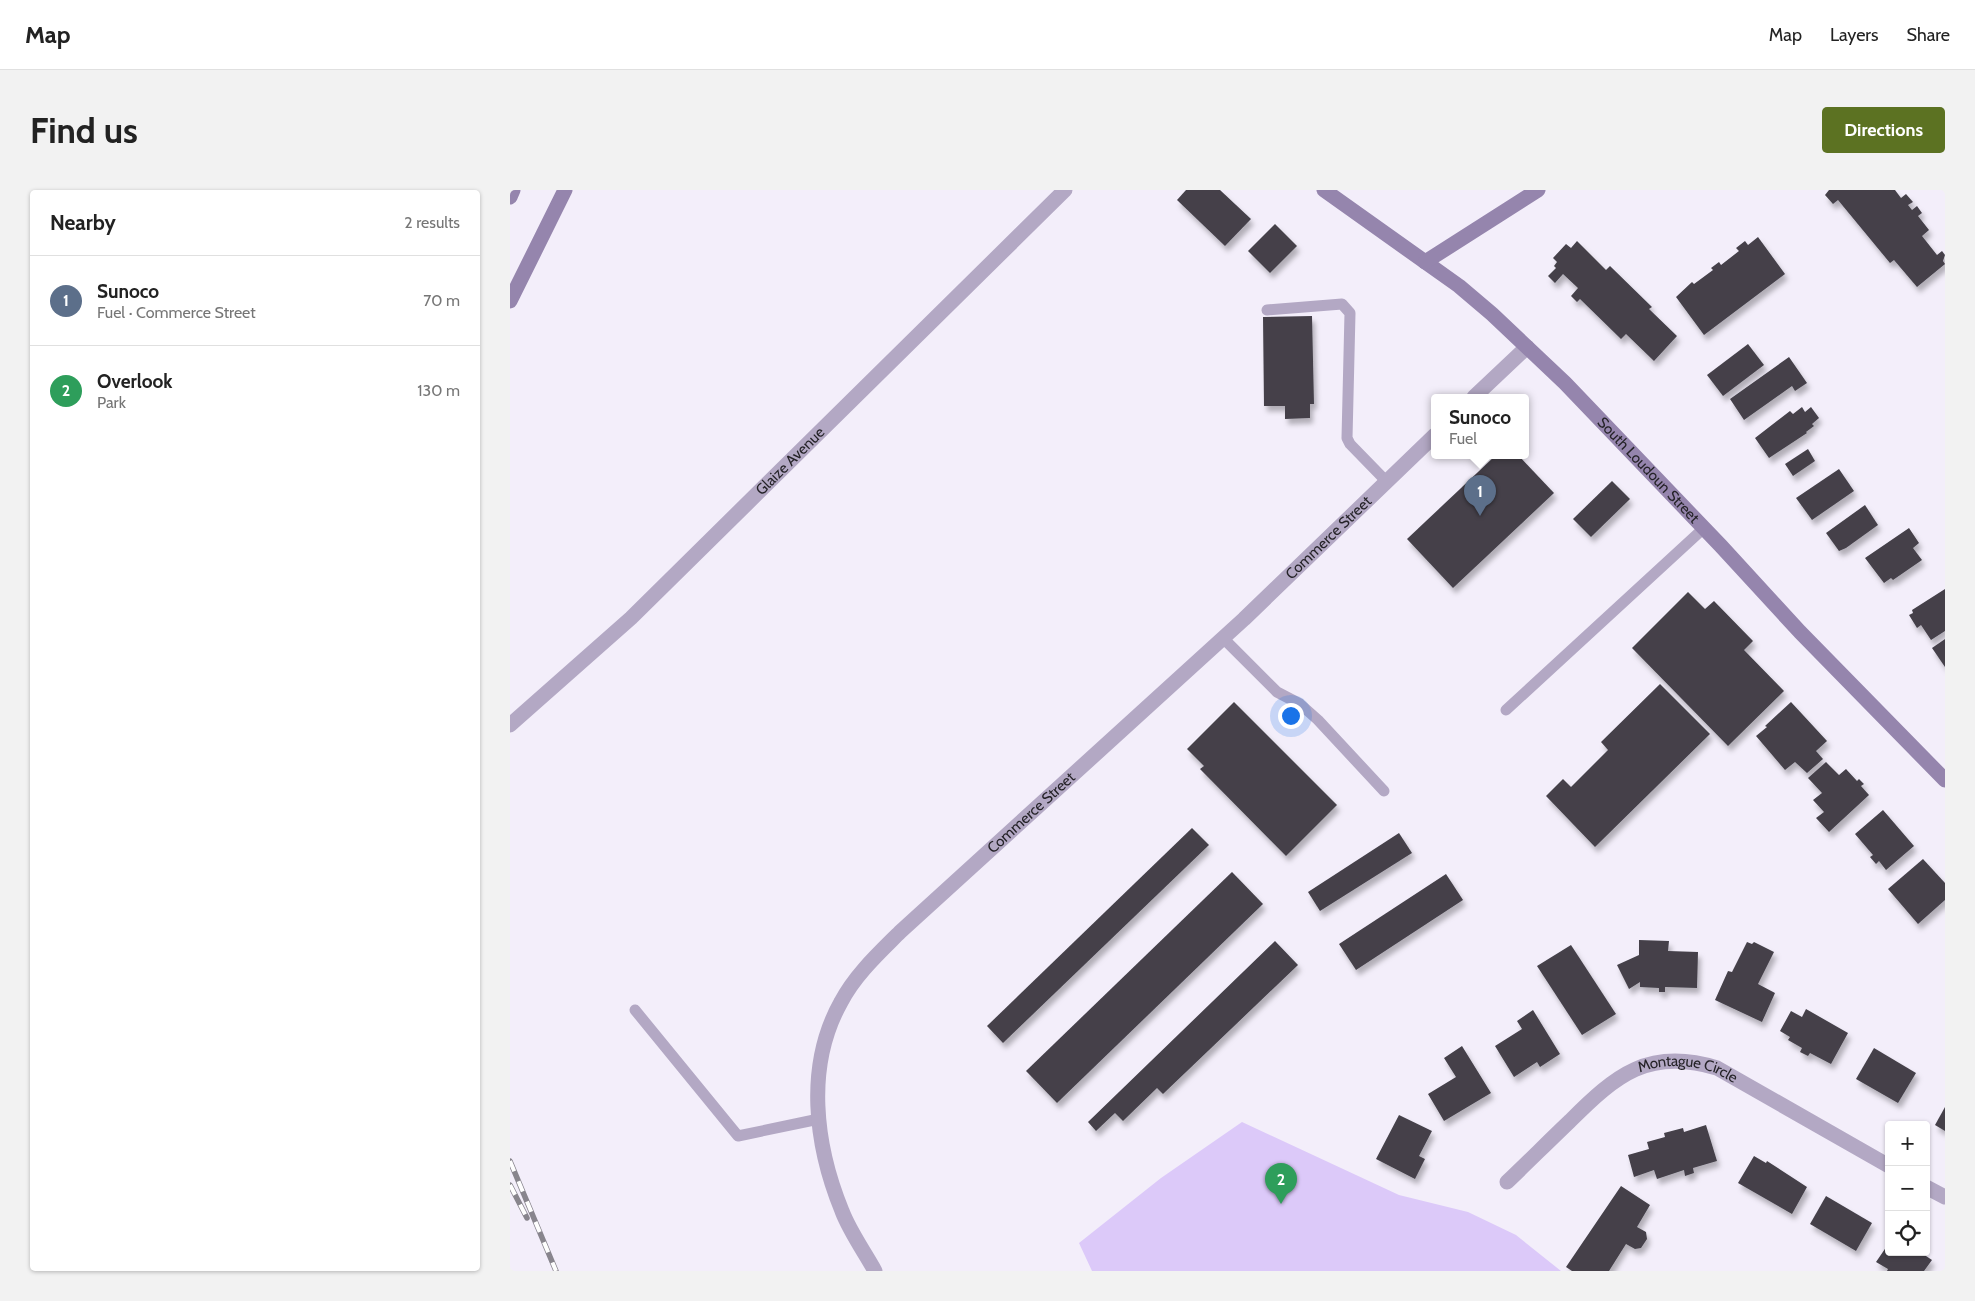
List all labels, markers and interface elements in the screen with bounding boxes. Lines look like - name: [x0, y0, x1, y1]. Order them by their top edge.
- text: Map: [25, 20, 71, 49]
- text: Map: [1769, 24, 1802, 46]
- text: Layers: [1830, 24, 1879, 46]
- text: Share: [1907, 24, 1950, 46]
- button: Directions: [1822, 107, 1945, 153]
- text: Find us: [30, 109, 138, 152]
- text: Nearby: [50, 210, 116, 235]
- text: 2 results: [404, 213, 460, 232]
- text: Sunoco: [97, 280, 159, 303]
- text: 1: [63, 291, 69, 310]
- text: 70 m: [423, 291, 460, 310]
- text: Fuel · Commerce Street: [97, 303, 256, 322]
- text: Overlook: [97, 370, 173, 393]
- text: 2: [62, 381, 70, 400]
- text: 130 m: [417, 381, 460, 400]
- text: Park: [97, 393, 126, 412]
- popup: [1431, 394, 1529, 459]
- text: Sunoco: [1449, 406, 1511, 429]
- street label: South Loudoun Street: [1594, 413, 1703, 527]
- street label: Glaize Avenue: [752, 423, 829, 499]
- text: Fuel: [1449, 429, 1477, 448]
- pin: 1: [1464, 475, 1496, 516]
- street label: Commerce Street: [1282, 492, 1375, 583]
- your location: [1278, 703, 1304, 729]
- street label: Commerce Street: [984, 768, 1079, 857]
- street label: Montague Circle: [1635, 1052, 1741, 1087]
- map controls: [1885, 1121, 1930, 1256]
- button: +: [1885, 1121, 1930, 1166]
- pin: 2: [1265, 1163, 1297, 1204]
- button: −: [1885, 1166, 1930, 1211]
- button: locate: [1885, 1211, 1930, 1256]

